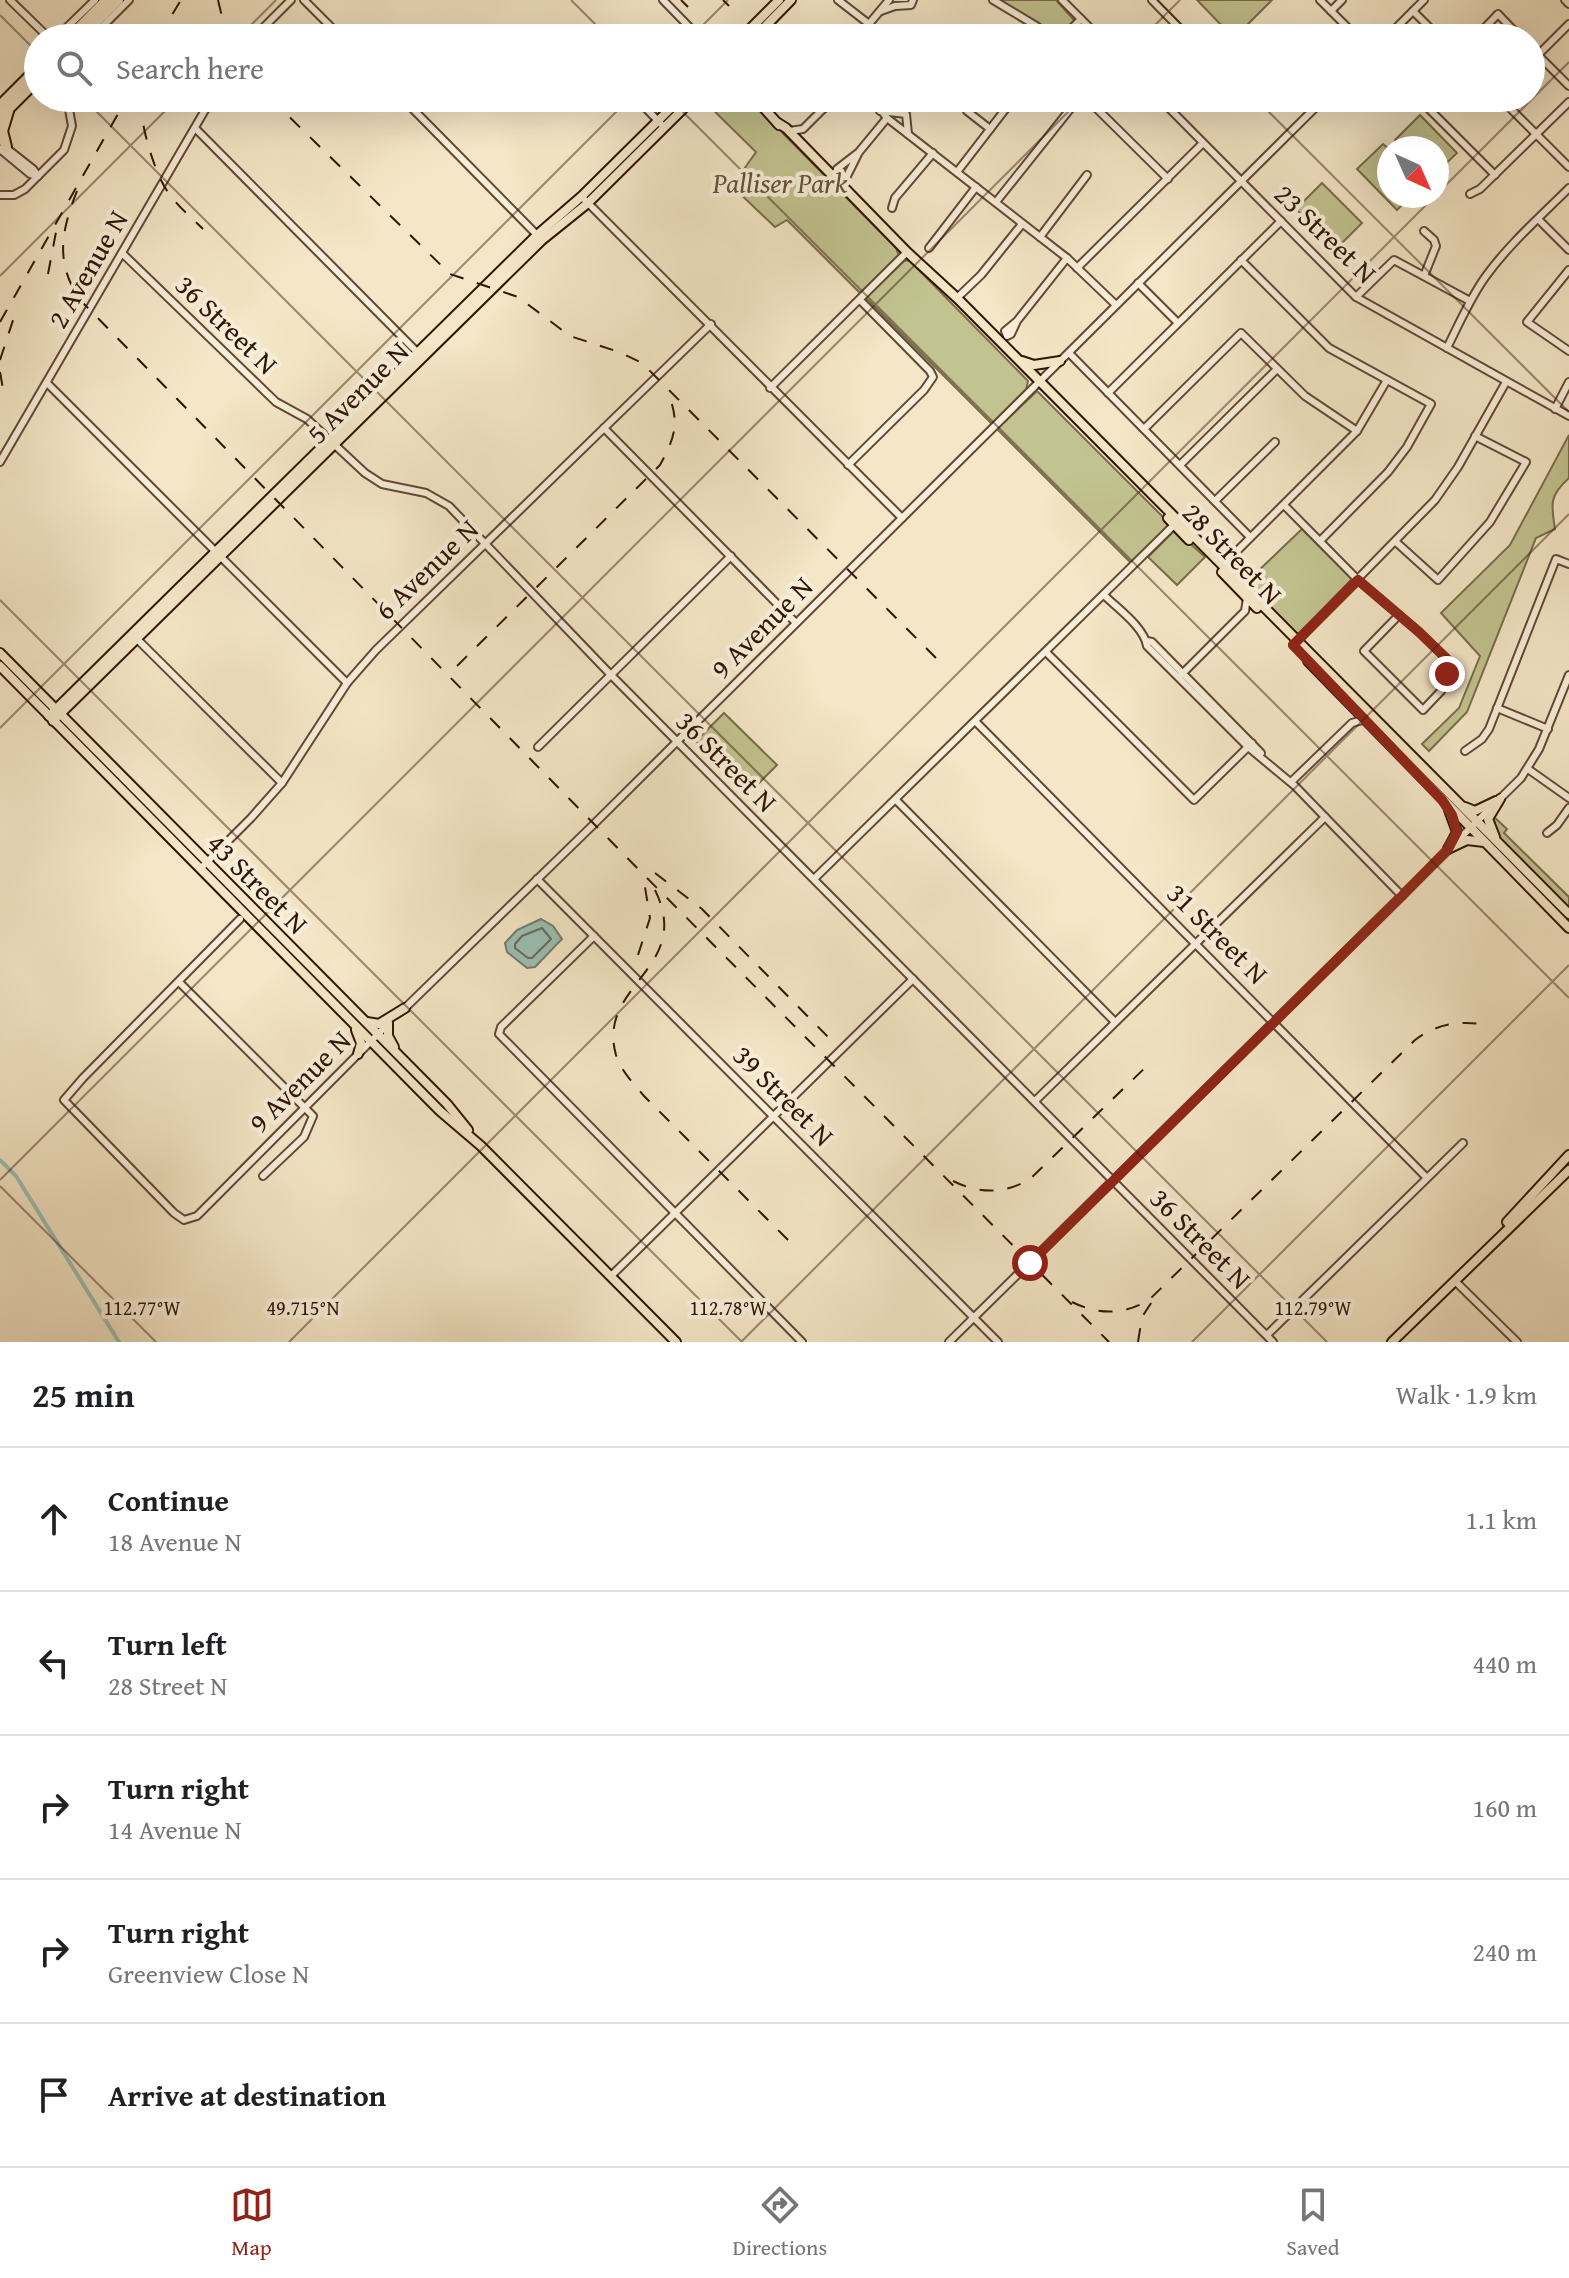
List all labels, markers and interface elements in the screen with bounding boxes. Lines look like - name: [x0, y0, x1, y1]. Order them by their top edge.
- search box: [24, 24, 1545, 112]
- icon: search: [52, 46, 96, 90]
- text: Search here: [116, 46, 264, 90]
- north arrow: [1377, 136, 1449, 208]
- park label: Palliser Park: [712, 162, 848, 203]
- street label: 23 Street N: [1266, 174, 1386, 292]
- street label: 2 Avenue N: [37, 202, 137, 336]
- street label: 36 Street N: [167, 265, 287, 383]
- street label: 5 Avenue N: [296, 331, 418, 453]
- street label: 28 Street N: [1174, 493, 1292, 613]
- street label: 6 Avenue N: [365, 509, 487, 629]
- street label: 9 Avenue N: [700, 566, 822, 688]
- route end: [1429, 656, 1465, 692]
- street label: 36 Street N: [667, 701, 787, 821]
- street label: 43 Street N: [198, 823, 318, 943]
- street label: 31 Street N: [1158, 873, 1278, 993]
- street label: 9 Avenue N: [238, 1020, 360, 1142]
- street label: 39 Street N: [724, 1035, 844, 1155]
- street label: 36 Street N: [1141, 1178, 1261, 1298]
- route start: [1012, 1245, 1048, 1281]
- text: 112.77°W: [103, 1293, 181, 1322]
- text: 49.715°N: [266, 1293, 340, 1322]
- text: 112.78°W: [689, 1293, 767, 1322]
- text: 112.79°W: [1274, 1293, 1352, 1322]
- text: 25 min: [32, 1370, 134, 1419]
- text: Walk · 1.9 km: [1396, 1375, 1537, 1414]
- text: Continue: [108, 1478, 229, 1522]
- icon: ahead: [32, 1497, 76, 1541]
- text: 1.1 km: [1465, 1500, 1537, 1539]
- text: 18 Avenue N: [108, 1522, 241, 1561]
- text: Turn left: [108, 1622, 227, 1666]
- icon: left: [32, 1641, 76, 1685]
- text: 440 m: [1472, 1644, 1537, 1683]
- text: 28 Street N: [108, 1666, 227, 1705]
- text: Turn right: [108, 1766, 249, 1810]
- icon: right: [32, 1785, 76, 1829]
- text: 160 m: [1472, 1788, 1537, 1827]
- text: 14 Avenue N: [108, 1810, 241, 1849]
- text: Turn right: [108, 1910, 249, 1954]
- icon: right: [32, 1929, 76, 1973]
- text: 240 m: [1472, 1932, 1537, 1971]
- text: Greenview Close N: [108, 1954, 309, 1993]
- icon: arrive: [32, 2073, 76, 2117]
- text: Arrive at destination: [108, 2073, 386, 2117]
- tab: Map: [230, 2183, 274, 2263]
- tab: Directions: [733, 2183, 827, 2263]
- tab: Saved: [1286, 2183, 1339, 2263]

